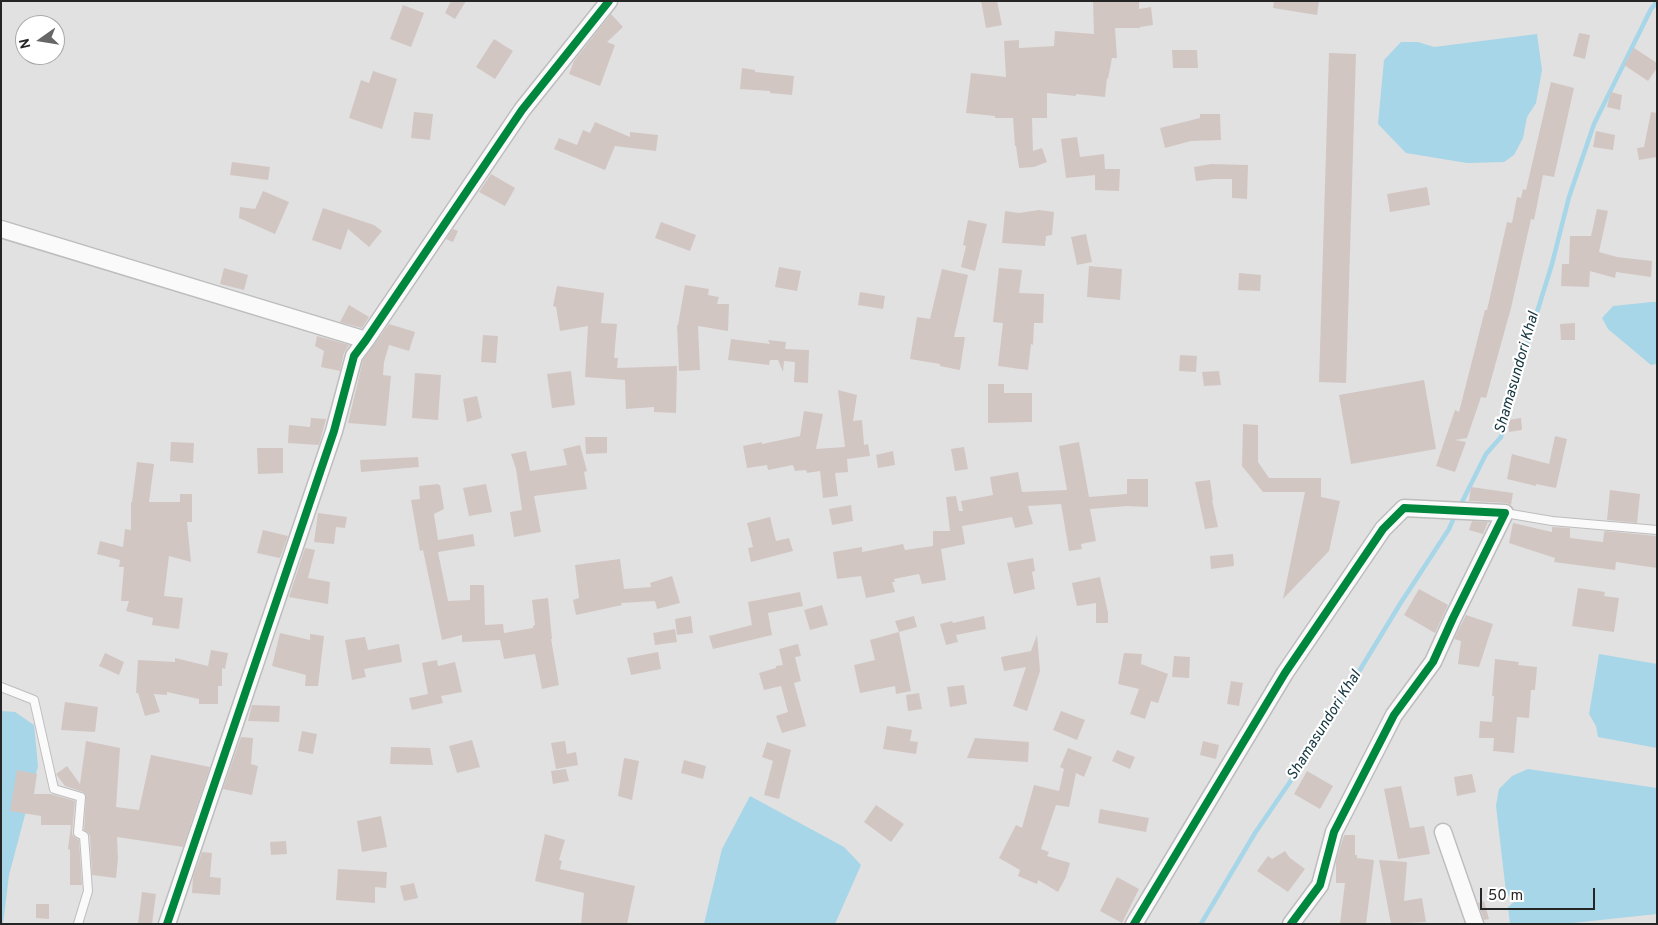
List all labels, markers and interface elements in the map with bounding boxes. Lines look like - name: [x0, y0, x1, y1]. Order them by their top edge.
- north arrow: [15, 15, 65, 65]
- text: N: [16, 36, 35, 50]
- water label: Shamasundori Khal: [1492, 310, 1544, 436]
- water label: Shamasundori Khal: [1284, 668, 1366, 784]
- scale bar: [1483, 878, 1598, 910]
- text: 50 m: [1488, 887, 1523, 906]

